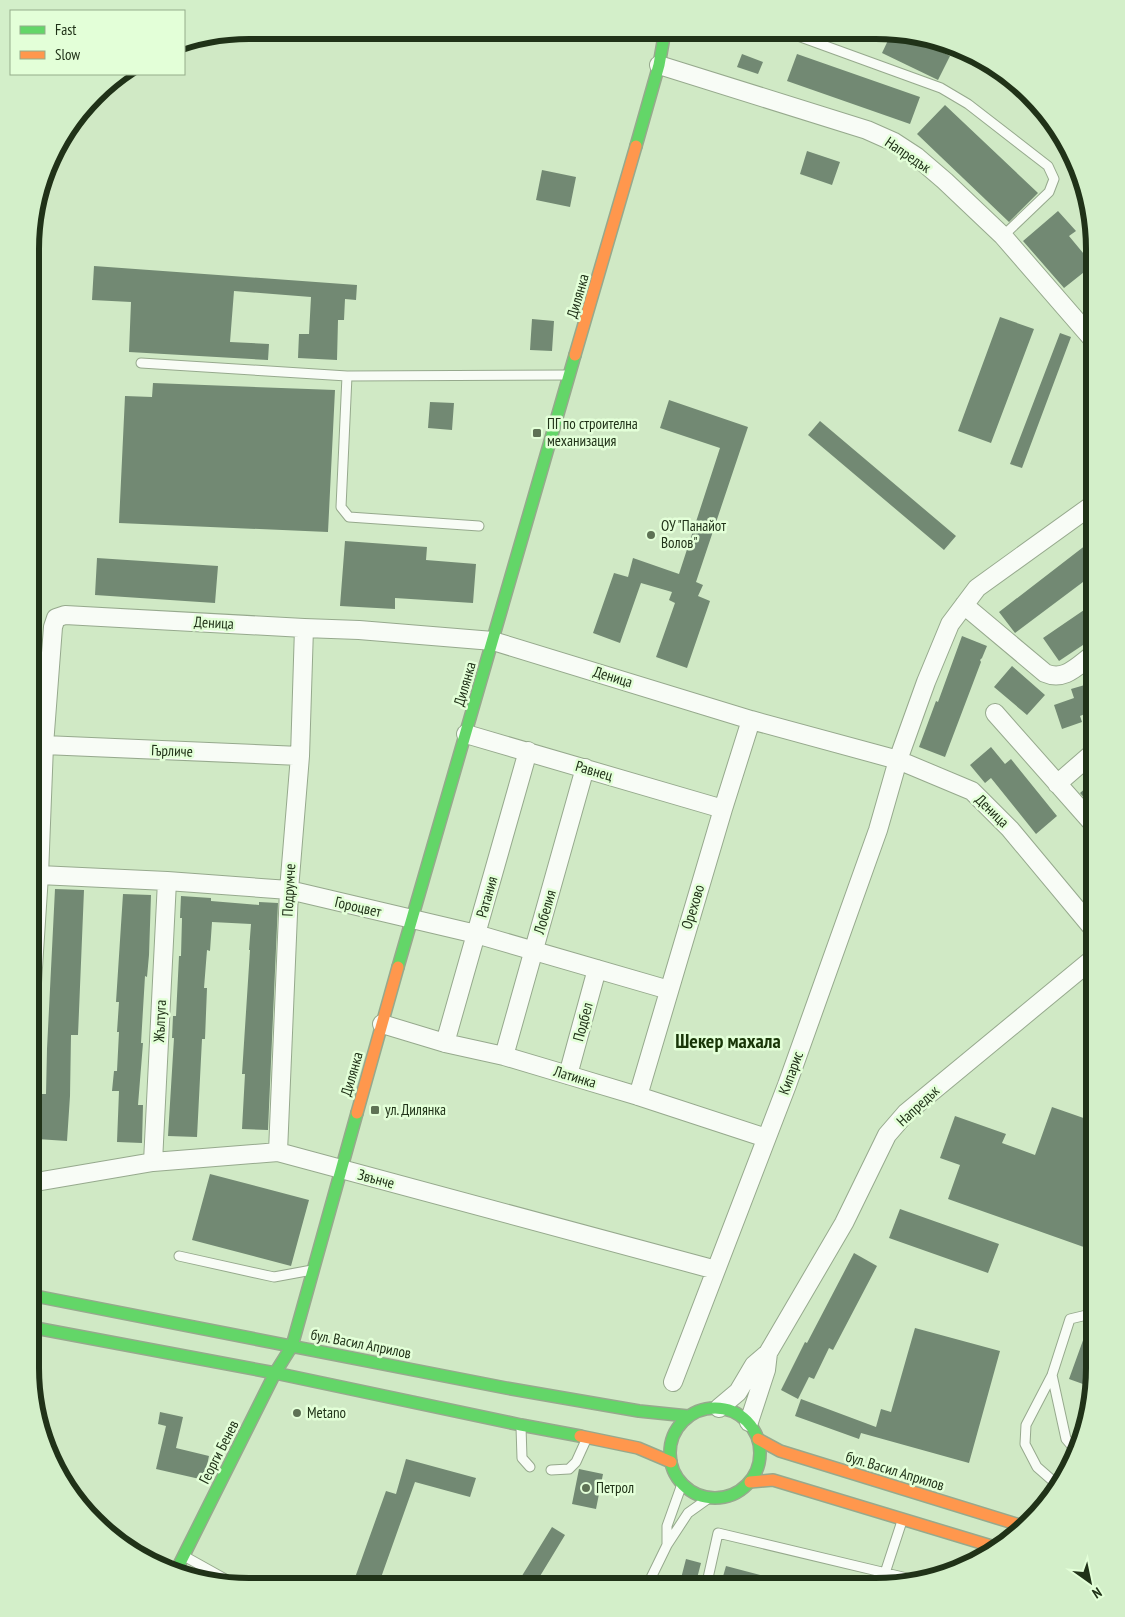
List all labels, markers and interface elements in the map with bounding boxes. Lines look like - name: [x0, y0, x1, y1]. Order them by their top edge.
- legend: [10, 10, 185, 75]
- text: Fast: [55, 20, 76, 39]
- text: Slow: [55, 45, 80, 64]
- street label: Напредък: [882, 132, 935, 177]
- street label: Дилянка: [562, 272, 593, 320]
- place label: ПГ по строителна механизация: [547, 414, 638, 450]
- marker: ПГ по строителна механизация: [531, 427, 543, 439]
- place label: ОУ "Панайот Волов": [661, 516, 726, 552]
- marker: ОУ "Панайот Волов": [645, 529, 657, 541]
- street label: Деница: [194, 612, 234, 633]
- street label: Дилянка: [449, 660, 480, 708]
- street label: Деница: [591, 662, 635, 691]
- street label: Гърличе: [151, 740, 193, 761]
- street label: Равнец: [573, 756, 615, 785]
- street label: Деница: [971, 790, 1013, 831]
- street label: Подрумче: [278, 863, 299, 917]
- street label: Ратания: [472, 874, 502, 920]
- street label: Орехово: [677, 882, 708, 931]
- street label: Лобелия: [529, 887, 560, 937]
- street label: Гороцвет: [333, 892, 383, 921]
- street label: Жълтуга: [149, 999, 170, 1044]
- street label: Подбел: [568, 1000, 597, 1043]
- district label: Шекер махала: [675, 1028, 781, 1054]
- street label: Кипарис: [774, 1048, 807, 1097]
- street label: Дилянка: [336, 1050, 367, 1098]
- street label: Латинка: [551, 1061, 599, 1092]
- street label: Напредък: [892, 1081, 943, 1130]
- place label: ул. Дилянка: [385, 1100, 446, 1119]
- marker: ул. Дилянка: [369, 1104, 381, 1116]
- street label: Звънче: [356, 1165, 397, 1193]
- street label: бул. Васил Априлов: [309, 1324, 413, 1363]
- place label: Metano: [307, 1403, 346, 1422]
- marker: Metano: [291, 1407, 303, 1419]
- street label: Георги Бенев: [194, 1417, 243, 1487]
- street label: бул. Васил Априлов: [844, 1447, 947, 1495]
- place label: Петрол: [596, 1478, 634, 1497]
- marker: Петрол: [580, 1482, 592, 1494]
- north arrow: [1065, 1557, 1115, 1607]
- text: N: [1089, 1583, 1105, 1603]

